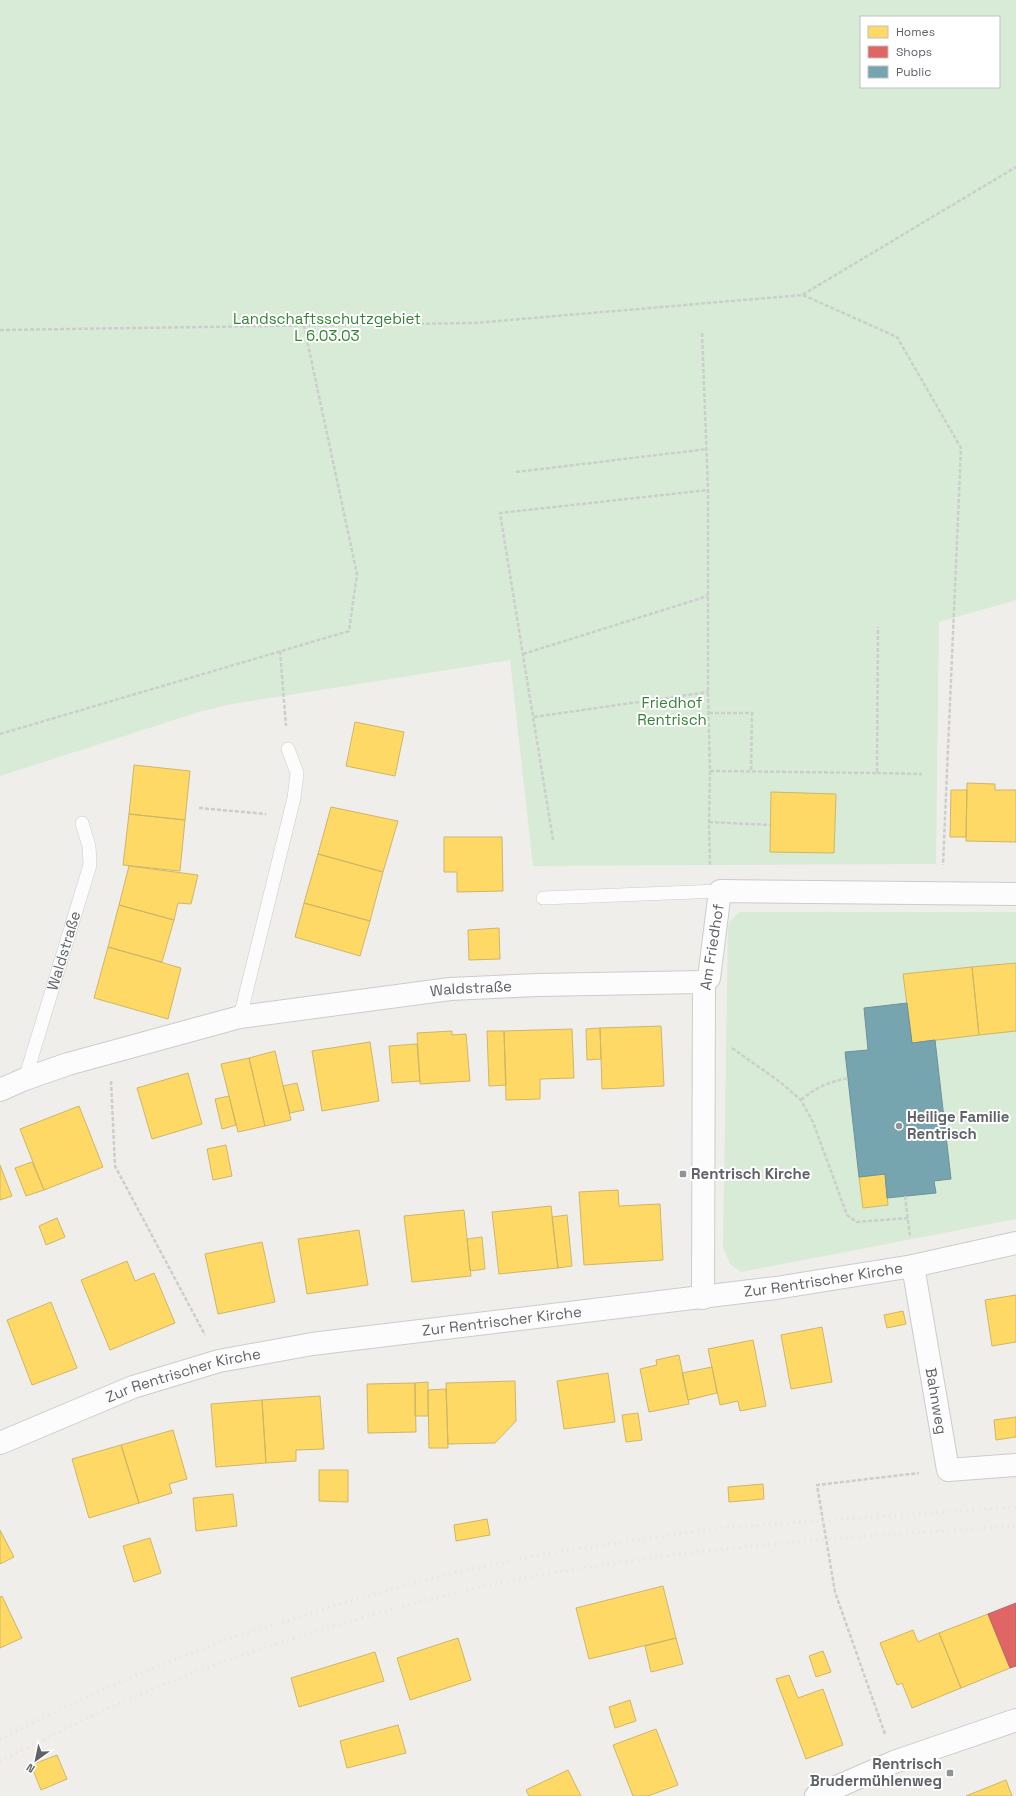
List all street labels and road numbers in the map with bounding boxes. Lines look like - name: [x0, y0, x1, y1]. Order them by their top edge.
- street label: Am Friedhof: [695, 902, 728, 991]
- street label: Waldstraße: [42, 909, 85, 993]
- street label: Waldstraße: [429, 976, 512, 1001]
- street label: Zur Rentrischer Kirche: [743, 1258, 904, 1301]
- street label: Zur Rentrischer Kirche: [421, 1302, 583, 1340]
- street label: Zur Rentrischer Kirche: [103, 1344, 262, 1406]
- street label: Bahnweg: [922, 1366, 952, 1436]

